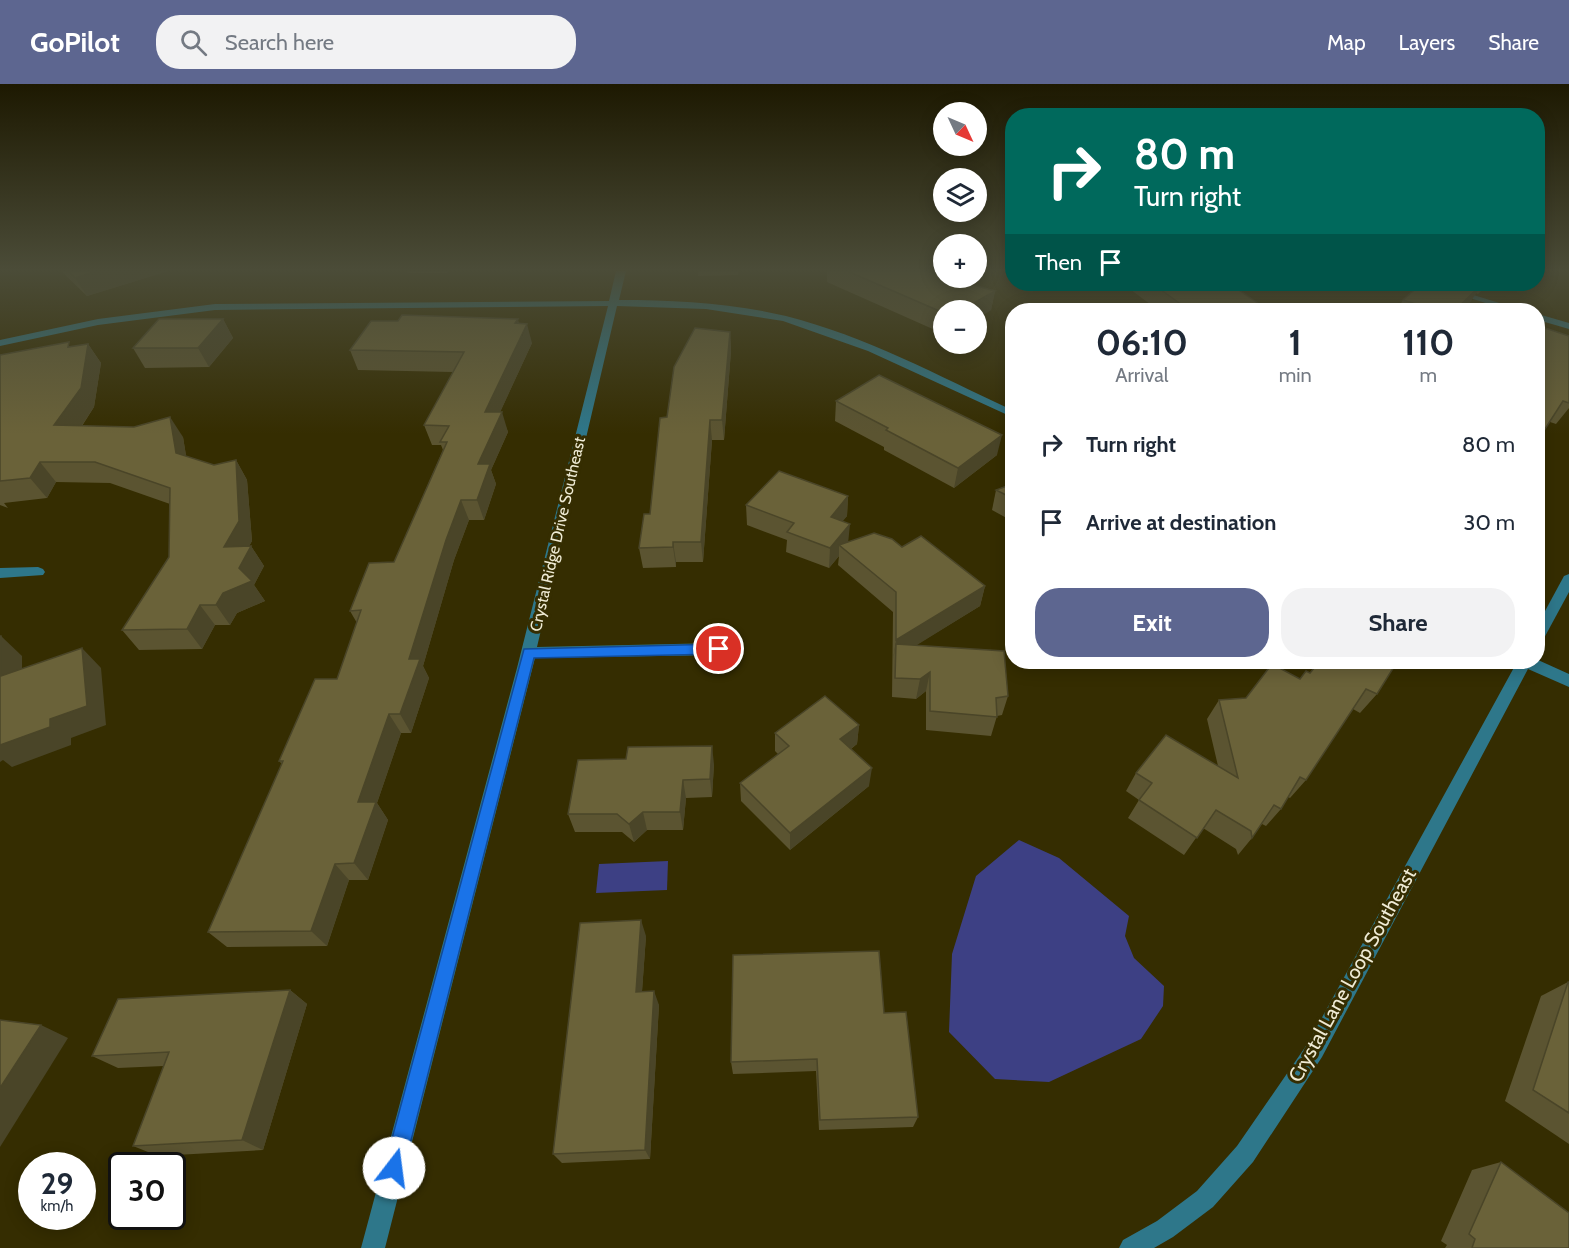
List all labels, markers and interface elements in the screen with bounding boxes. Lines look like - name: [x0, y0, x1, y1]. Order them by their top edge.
- search box: [156, 15, 576, 69]
- text: GoPilot: [30, 25, 120, 59]
- icon: search: [177, 26, 210, 59]
- text: Search here: [225, 29, 334, 56]
- text: Map: [1327, 30, 1366, 55]
- text: Layers: [1399, 30, 1455, 55]
- text: Share: [1488, 30, 1539, 55]
- north arrow: [933, 102, 987, 156]
- map controls: [933, 102, 987, 354]
- text: 80 m: [1134, 128, 1235, 180]
- icon: right: [1035, 132, 1113, 210]
- button: layers: [933, 168, 987, 222]
- text: Turn right: [1134, 180, 1241, 213]
- button: +: [933, 234, 987, 288]
- icon: arrive: [1094, 246, 1127, 279]
- text: Then: [1035, 249, 1082, 276]
- button: −: [933, 300, 987, 354]
- text: 06:10: [1096, 320, 1188, 364]
- text: 1: [1289, 320, 1302, 364]
- text: 110: [1402, 320, 1454, 364]
- text: Arrival: [1115, 363, 1168, 387]
- text: min: [1279, 363, 1312, 387]
- text: m: [1420, 363, 1437, 387]
- icon: right: [1035, 428, 1068, 461]
- text: Turn right: [1086, 431, 1176, 458]
- text: 80 m: [1462, 431, 1515, 458]
- street label: Crystal Ridge Drive Southeast: [526, 434, 589, 633]
- icon: arrive: [1035, 506, 1068, 539]
- text: Arrive at destination: [1086, 509, 1276, 536]
- text: 30 m: [1463, 509, 1515, 536]
- button: Exit: [1035, 588, 1269, 657]
- button: Share: [1281, 588, 1515, 657]
- pin: [693, 623, 744, 674]
- icon: arrive: [702, 632, 735, 665]
- street label: Crystal Lane Loop Southeast: [1283, 864, 1421, 1086]
- position arrow: [362, 1136, 426, 1200]
- speed limit sign: 30: [108, 1152, 186, 1230]
- text: 29: [41, 1165, 73, 1202]
- text: km/h: [41, 1197, 73, 1215]

